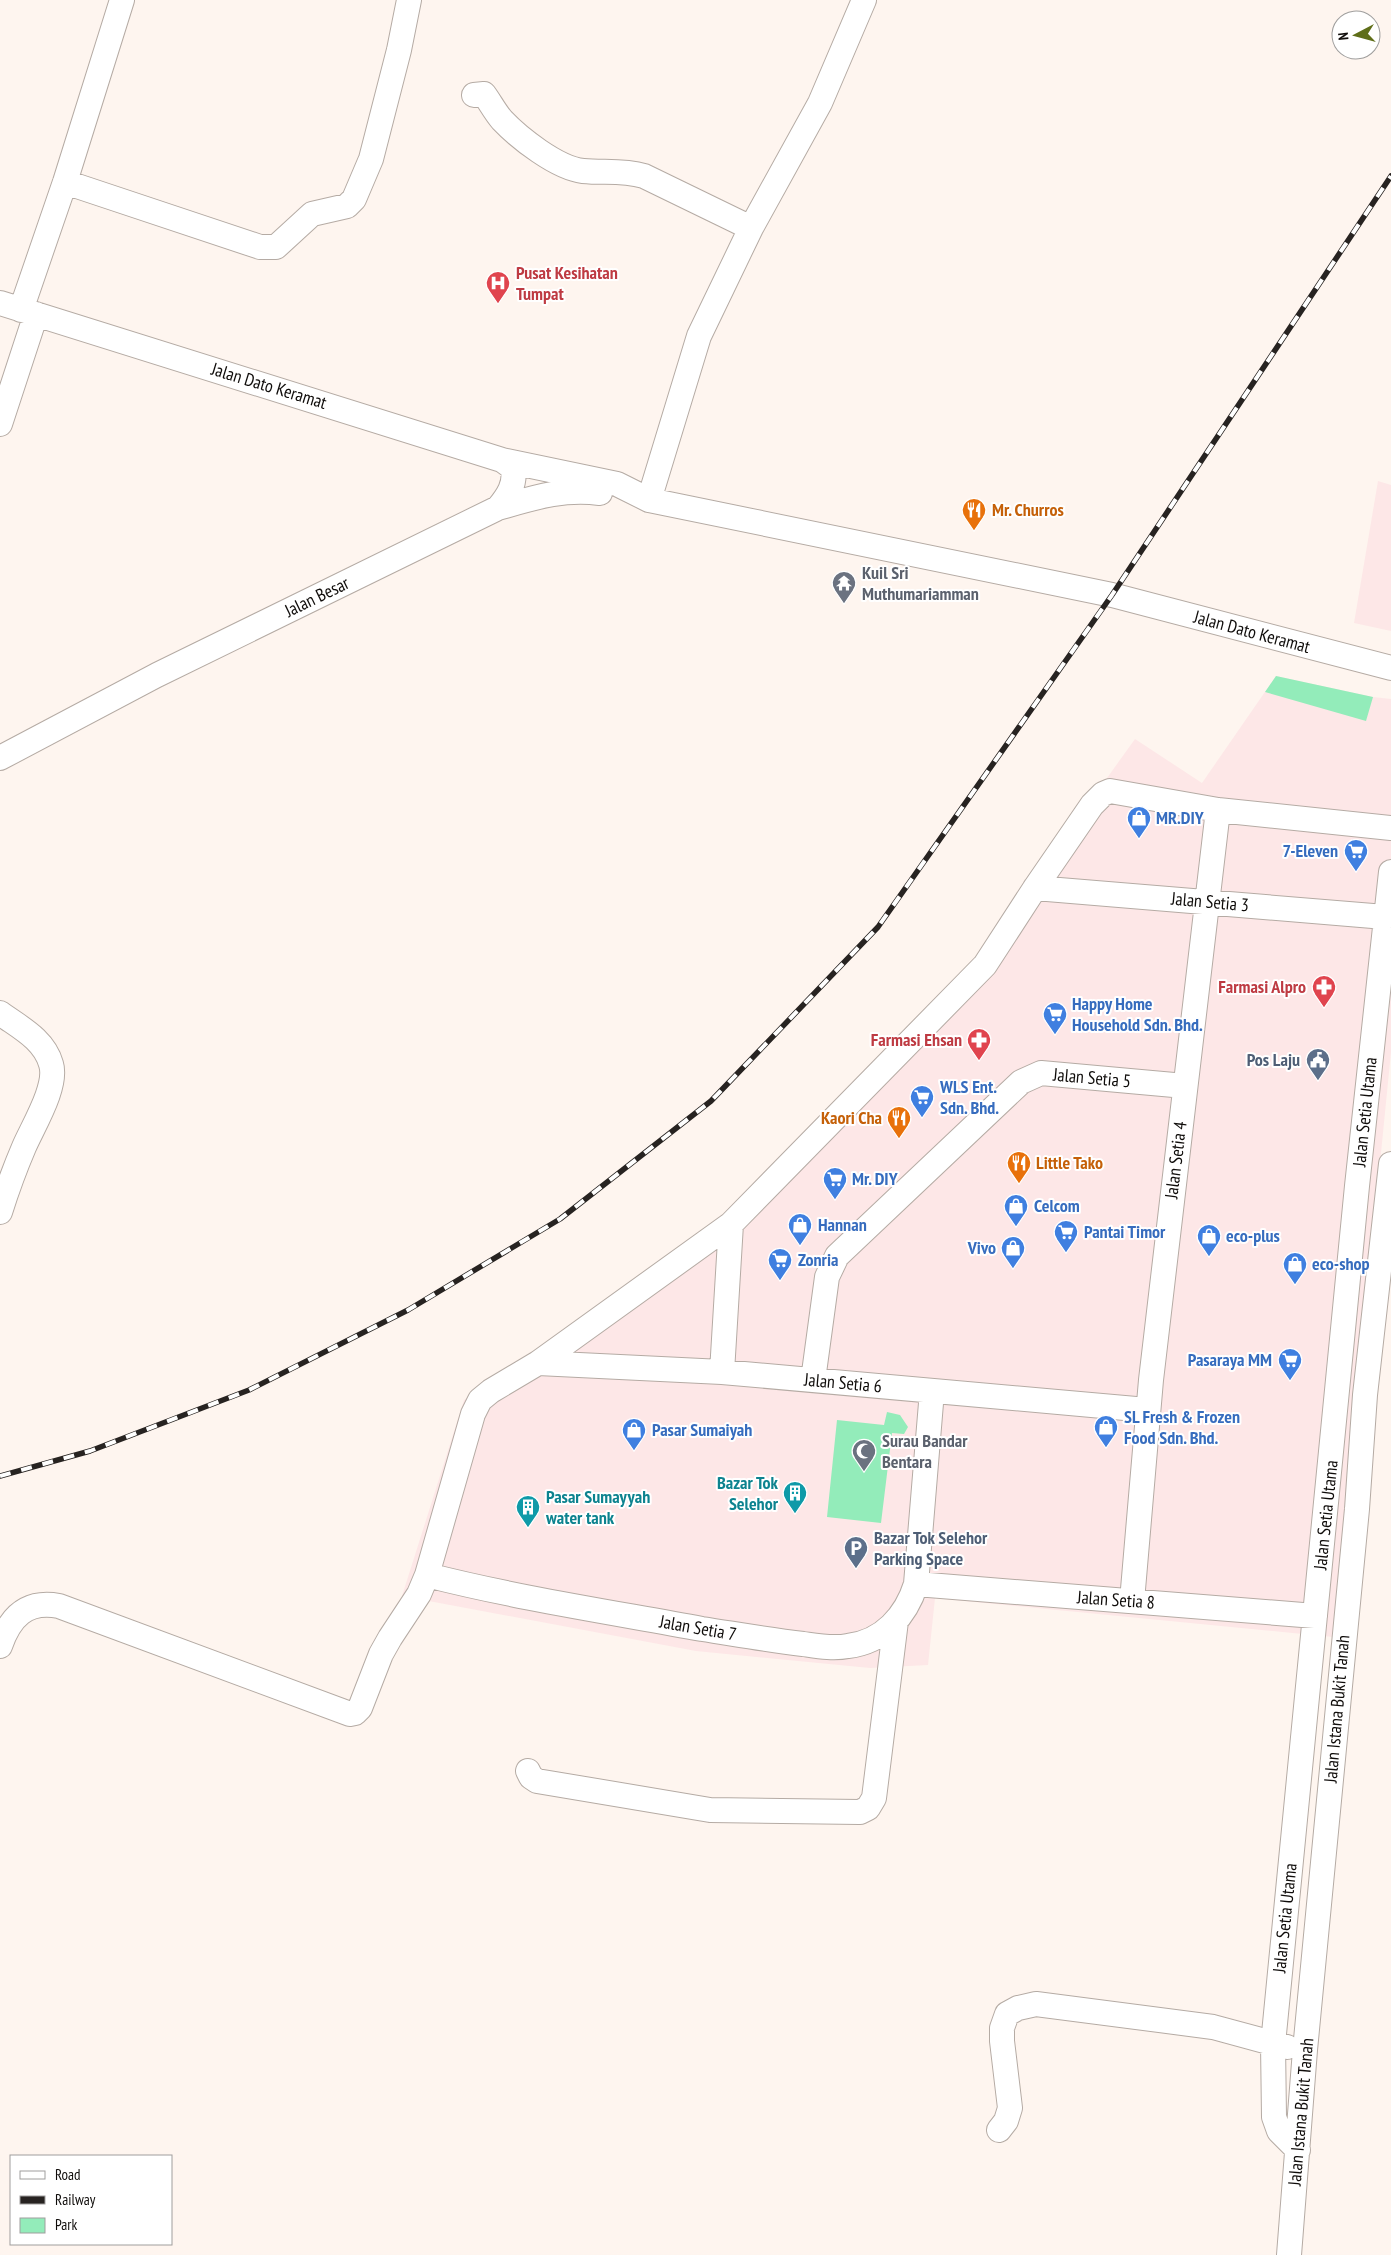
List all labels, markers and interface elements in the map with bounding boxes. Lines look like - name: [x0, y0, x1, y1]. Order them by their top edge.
- north arrow: [1331, 10, 1381, 60]
- text: N: [1334, 32, 1352, 41]
- place label: Pusat Kesihatan Tumpat: [516, 261, 618, 305]
- hospital icon: Pusat Kesihatan Tumpat: [485, 270, 511, 304]
- street label: Jalan Dato Keramat: [208, 357, 330, 414]
- restaurant icon: Mr. Churros: [961, 497, 987, 531]
- place label: Mr. Churros: [992, 498, 1064, 521]
- place label: Kuil Sri Muthumariamman: [862, 561, 979, 605]
- temple icon: Kuil Sri Muthumariamman: [831, 570, 857, 604]
- street label: Jalan Besar: [280, 571, 353, 622]
- street label: Jalan Dato Keramat: [1191, 605, 1313, 658]
- shop icon: MR.DIY: [1126, 805, 1152, 839]
- place label: MR.DIY: [1156, 806, 1204, 829]
- supermarket icon: 7-Eleven: [1343, 838, 1369, 872]
- place label: 7-Eleven: [1282, 839, 1338, 862]
- street label: Jalan Setia 3: [1169, 887, 1250, 916]
- pharmacy icon: Farmasi Alpro: [1311, 974, 1337, 1008]
- place label: Farmasi Alpro: [1218, 975, 1306, 998]
- place label: Happy Home Household Sdn. Bhd.: [1072, 992, 1203, 1036]
- supermarket icon: Happy Home Household Sdn. Bhd.: [1042, 1001, 1068, 1035]
- pharmacy icon: Farmasi Ehsan: [966, 1027, 992, 1061]
- place label: Farmasi Ehsan: [871, 1028, 962, 1051]
- public building icon: Pos Laju: [1305, 1047, 1331, 1081]
- place label: Pos Laju: [1247, 1048, 1300, 1071]
- street label: Jalan Setia Utama: [1347, 1056, 1382, 1169]
- street label: Jalan Setia 5: [1051, 1063, 1132, 1092]
- place label: WLS Ent. Sdn. Bhd.: [939, 1075, 999, 1119]
- supermarket icon: WLS Ent. Sdn. Bhd.: [909, 1084, 935, 1118]
- restaurant icon: Kaori Cha: [886, 1105, 912, 1139]
- place label: Kaori Cha: [821, 1106, 882, 1129]
- street label: Jalan Setia 4: [1159, 1120, 1192, 1201]
- restaurant icon: Little Tako: [1006, 1150, 1032, 1184]
- place label: Little Tako: [1036, 1151, 1103, 1174]
- supermarket icon: Mr. DIY: [822, 1166, 848, 1200]
- place label: Mr. DIY: [852, 1167, 898, 1190]
- shop icon: Celcom: [1003, 1193, 1029, 1227]
- place label: Celcom: [1034, 1194, 1080, 1217]
- shop icon: Hannan: [787, 1212, 813, 1246]
- place label: Hannan: [818, 1213, 867, 1236]
- supermarket icon: Pantai Timor: [1053, 1219, 1079, 1253]
- place label: Pantai Timor: [1084, 1220, 1166, 1243]
- shop icon: eco-plus: [1196, 1223, 1222, 1257]
- place label: eco-plus: [1226, 1224, 1280, 1247]
- shop icon: Vivo: [1000, 1235, 1026, 1269]
- place label: Vivo: [967, 1236, 996, 1259]
- supermarket icon: Zonria: [767, 1247, 793, 1281]
- place label: Zonria: [798, 1248, 838, 1271]
- shop icon: eco-shop: [1282, 1251, 1308, 1285]
- place label: eco-shop: [1312, 1252, 1370, 1275]
- supermarket icon: Pasaraya MM: [1277, 1347, 1303, 1381]
- place label: Pasaraya MM: [1188, 1348, 1272, 1371]
- street label: Jalan Setia 6: [802, 1368, 883, 1397]
- place label: SL Fresh & Frozen Food Sdn. Bhd.: [1124, 1405, 1240, 1449]
- shop icon: SL Fresh & Frozen Food Sdn. Bhd.: [1093, 1414, 1119, 1448]
- shop icon: Pasar Sumaiyah: [621, 1417, 647, 1451]
- place label: Pasar Sumaiyah: [652, 1418, 752, 1441]
- place label: Surau Bandar Bentara: [882, 1429, 968, 1473]
- mosque icon: Surau Bandar Bentara: [851, 1438, 877, 1472]
- street label: Jalan Setia Utama: [1308, 1459, 1343, 1572]
- place label: Bazar Tok Selehor: [717, 1471, 779, 1515]
- building icon: Bazar Tok Selehor: [782, 1480, 808, 1514]
- place label: Pasar Sumayyah water tank: [545, 1485, 650, 1529]
- building icon: Pasar Sumayyah water tank: [515, 1494, 541, 1528]
- place label: Bazar Tok Selehor Parking Space: [874, 1526, 988, 1570]
- parking icon: Bazar Tok Selehor Parking Space: [843, 1535, 869, 1569]
- street label: Jalan Setia 8: [1075, 1585, 1156, 1614]
- street label: Jalan Setia 7: [657, 1609, 738, 1646]
- street label: Jalan Istana Bukit Tanah: [1318, 1634, 1354, 1785]
- street label: Jalan Setia Utama: [1267, 1862, 1302, 1975]
- street label: Jalan Istana Bukit Tanah: [1282, 2037, 1318, 2188]
- legend: [10, 2155, 172, 2245]
- text: Road: [55, 2165, 81, 2184]
- text: Railway: [55, 2190, 96, 2209]
- text: Park: [55, 2215, 77, 2234]

